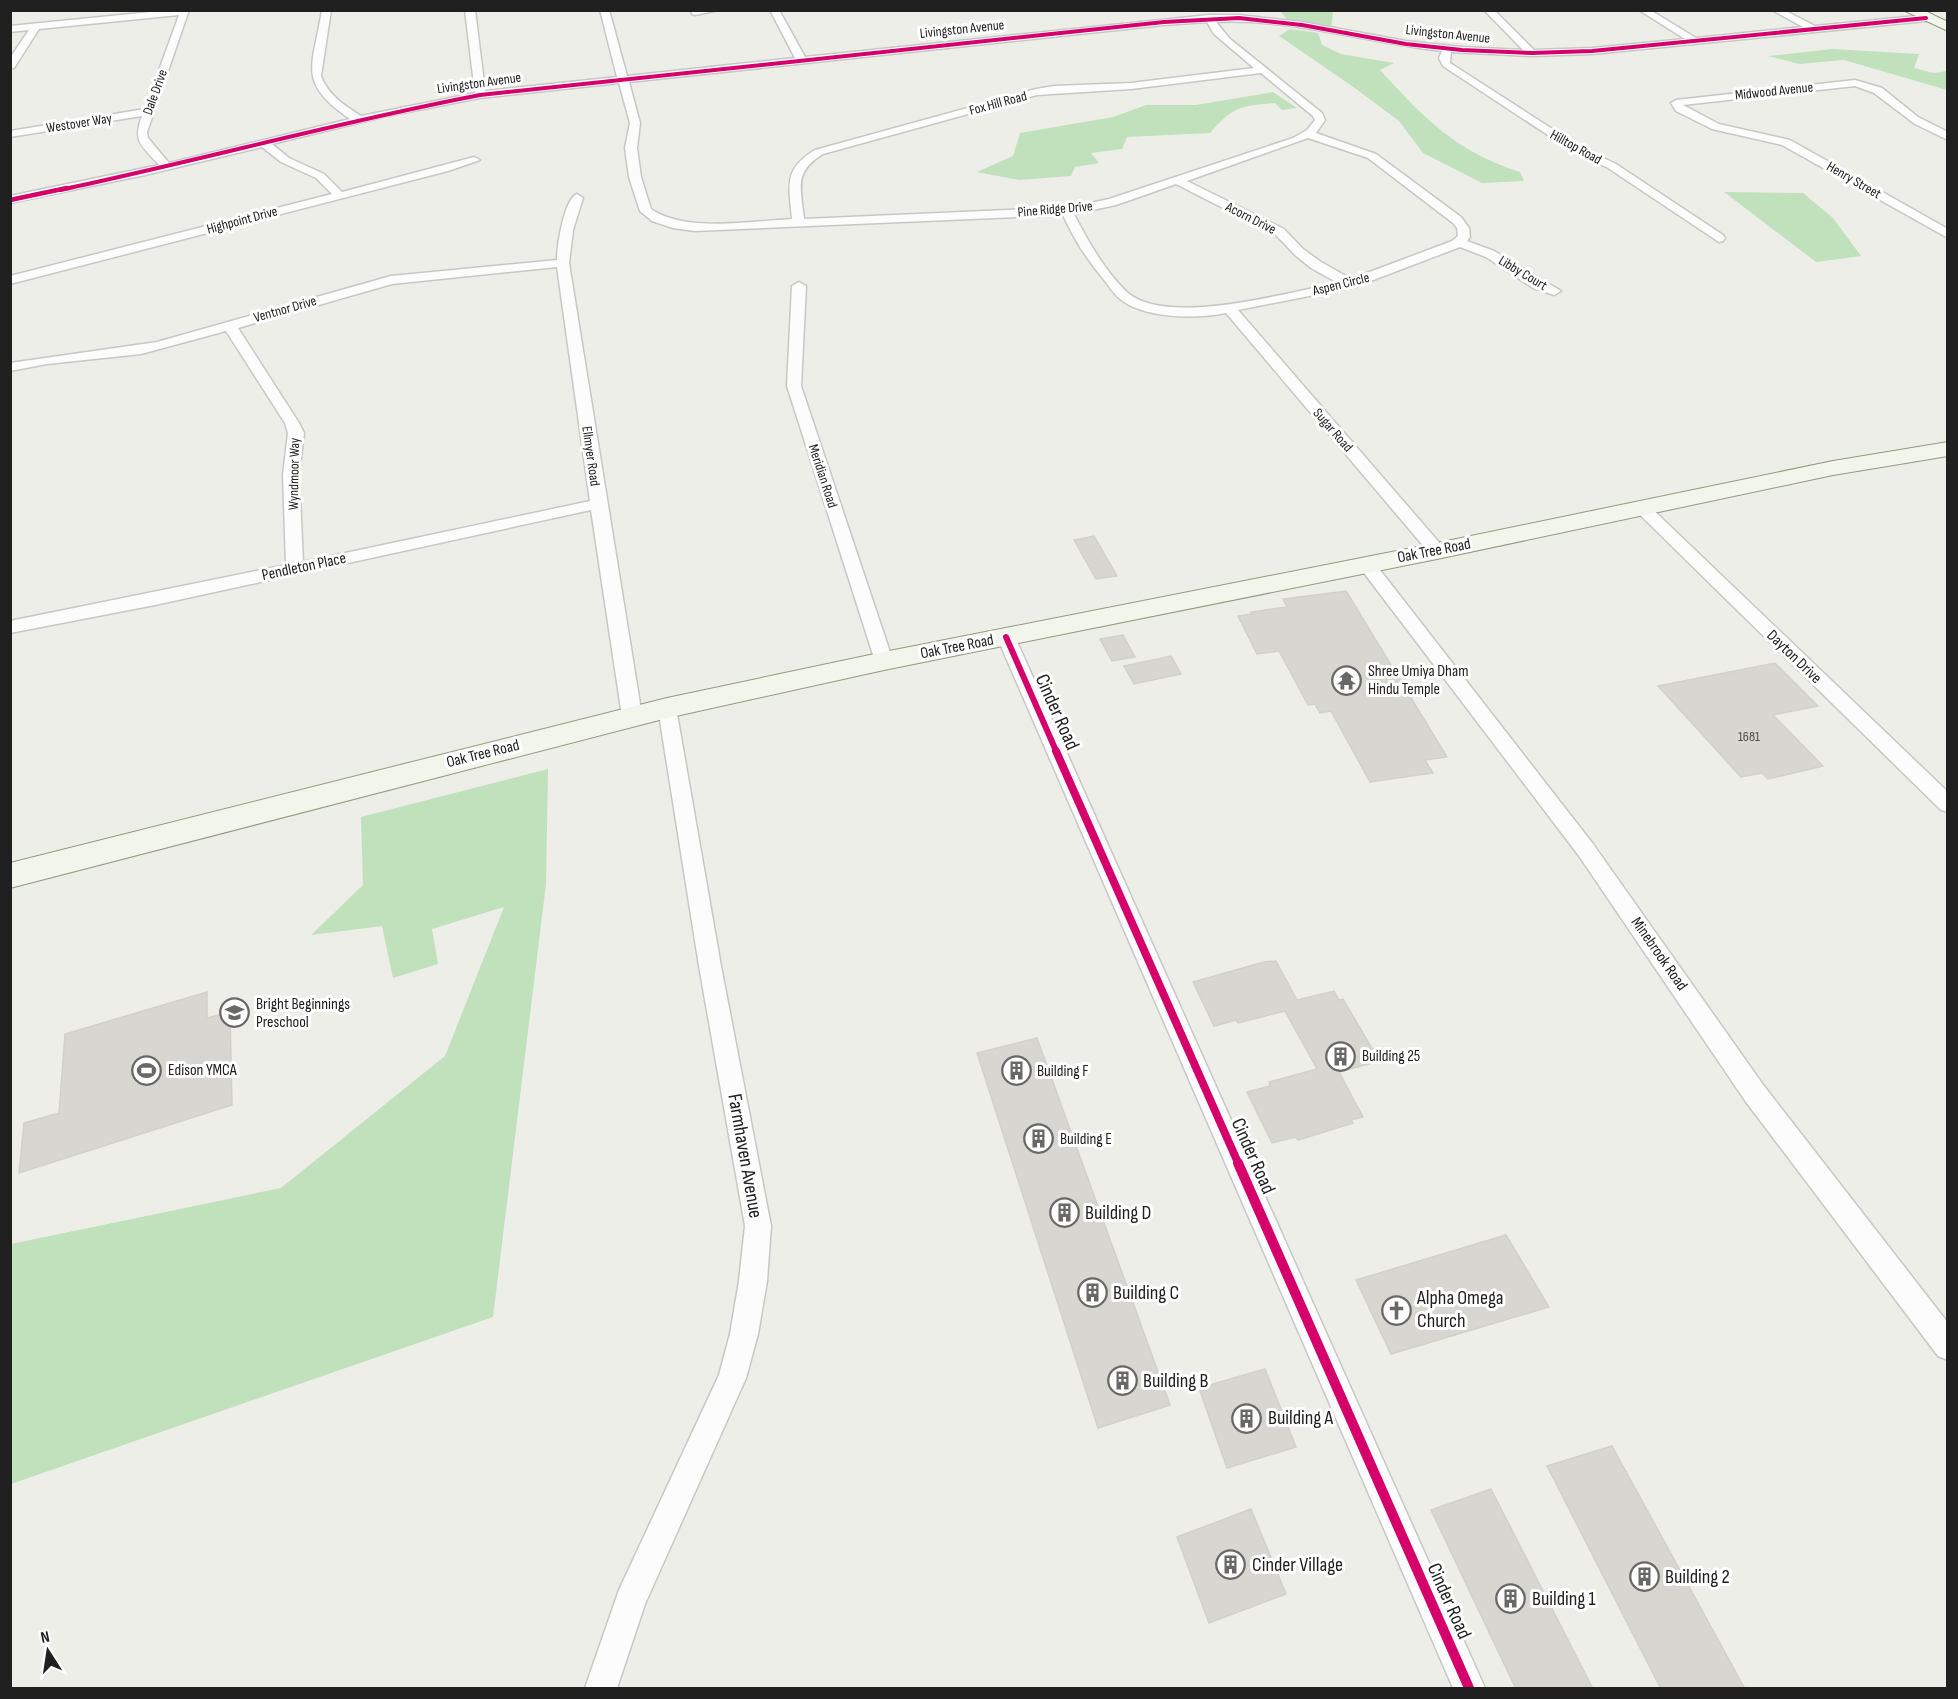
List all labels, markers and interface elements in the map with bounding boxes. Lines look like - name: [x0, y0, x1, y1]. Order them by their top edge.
- street label: Livingston Avenue: [919, 16, 1005, 42]
- street label: Livingston Avenue: [1405, 21, 1491, 47]
- street label: Dale Drive: [139, 67, 171, 117]
- street label: Livingston Avenue: [436, 69, 522, 97]
- street label: Midwood Avenue: [1734, 78, 1814, 104]
- street label: Fox Hill Road: [967, 87, 1029, 119]
- street label: Westover Way: [45, 109, 114, 137]
- street label: Hilltop Road: [1547, 126, 1605, 168]
- street label: Henry Street: [1824, 158, 1884, 202]
- street label: Pine Ridge Drive: [1017, 197, 1093, 221]
- street label: Acorn Drive: [1222, 198, 1279, 238]
- street label: Highpoint Drive: [205, 202, 279, 238]
- street label: Libby Court: [1496, 252, 1550, 294]
- street label: Aspen Circle: [1310, 269, 1371, 299]
- street label: Ventnor Drive: [252, 292, 318, 326]
- street label: Sugar Road: [1309, 405, 1357, 455]
- street label: Ellmyer Road: [578, 425, 604, 487]
- street label: Wyndmoor Way: [285, 437, 303, 510]
- street label: Meridian Road: [805, 442, 841, 510]
- street label: Oak Tree Road: [1396, 535, 1472, 567]
- street label: Pendleton Place: [260, 549, 348, 585]
- street label: Dayton Drive: [1763, 626, 1825, 688]
- street label: Oak Tree Road: [919, 631, 995, 663]
- place label: Shree Umiya Dham Hindu Temple: [1368, 662, 1468, 699]
- temple icon: Shree Umiya Dham Hindu Temple: [1331, 664, 1363, 696]
- street label: Cinder Road: [1030, 670, 1084, 754]
- house number: 1681: [1738, 728, 1760, 745]
- street label: Oak Tree Road: [445, 736, 521, 772]
- street label: Minebrook Road: [1627, 914, 1691, 994]
- place label: Bright Beginnings Preschool: [256, 995, 350, 1032]
- school or university icon: Bright Beginnings Preschool: [219, 997, 251, 1029]
- building icon: Building 25: [1325, 1040, 1357, 1072]
- place label: Building 25: [1362, 1047, 1420, 1066]
- sports icon: Edison YMCA: [131, 1054, 163, 1086]
- building icon: Building F: [1000, 1055, 1032, 1087]
- place label: Edison YMCA: [168, 1061, 237, 1080]
- place label: Building F: [1037, 1062, 1089, 1081]
- street label: Farmhaven Avenue: [722, 1092, 768, 1220]
- street label: Cinder Road: [1226, 1114, 1280, 1198]
- building icon: Building E: [1023, 1123, 1055, 1155]
- place label: Building E: [1060, 1130, 1112, 1149]
- building icon: Building D: [1048, 1197, 1080, 1229]
- place label: Building D: [1085, 1201, 1151, 1225]
- building icon: Building C: [1076, 1277, 1108, 1309]
- place label: Building C: [1113, 1281, 1179, 1305]
- place label: Alpha Omega Church: [1416, 1286, 1503, 1333]
- church icon: Alpha Omega Church: [1380, 1294, 1412, 1326]
- building icon: Building B: [1106, 1365, 1138, 1397]
- place label: Building B: [1143, 1369, 1208, 1393]
- building icon: Building A: [1231, 1402, 1263, 1434]
- place label: Building A: [1268, 1406, 1333, 1430]
- building icon: Cinder Village: [1215, 1549, 1247, 1581]
- place label: Cinder Village: [1252, 1553, 1343, 1577]
- street label: Cinder Road: [1422, 1559, 1476, 1643]
- building icon: Building 2: [1628, 1561, 1660, 1593]
- place label: Building 2: [1665, 1565, 1730, 1589]
- building icon: Building 1: [1495, 1583, 1527, 1615]
- place label: Building 1: [1532, 1587, 1595, 1611]
- north arrow: [18, 1621, 78, 1681]
- text: N: [39, 1628, 51, 1648]

